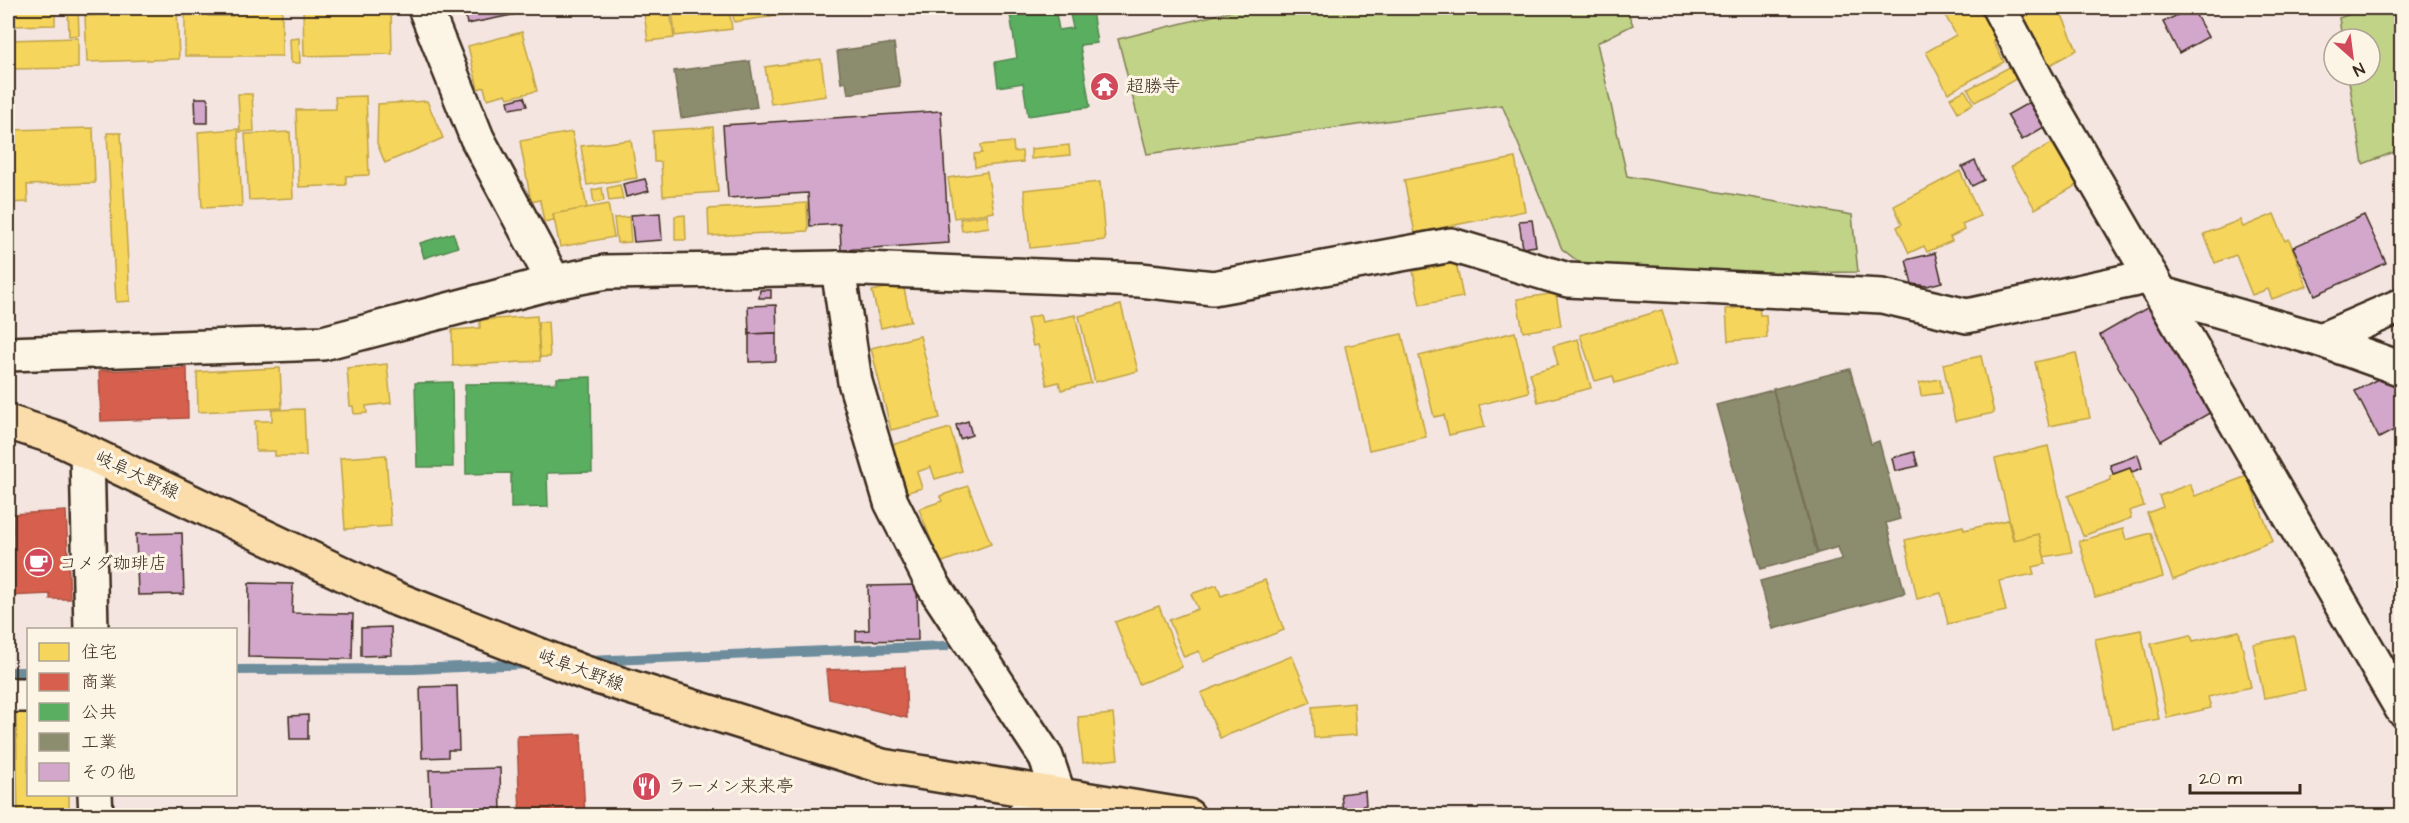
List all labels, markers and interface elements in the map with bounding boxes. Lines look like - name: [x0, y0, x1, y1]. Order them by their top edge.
- north arrow: [2322, 27, 2382, 87]
- text: N: [2349, 57, 2368, 81]
- temple icon: 超勝寺: [1089, 70, 1121, 102]
- place label: 超勝寺: [1126, 74, 1180, 99]
- street label: 岐阜大野線: [91, 445, 183, 505]
- cafe icon: コメダ珈琲店: [22, 547, 54, 579]
- place label: コメダ珈琲店: [59, 551, 167, 576]
- legend: [27, 628, 237, 796]
- text: 住宅: [81, 640, 117, 665]
- street label: 岐阜大野線: [534, 643, 628, 697]
- text: 商業: [81, 670, 117, 695]
- text: 公共: [81, 700, 117, 725]
- text: 工業: [81, 730, 117, 755]
- scale bar: [2190, 757, 2300, 795]
- text: その他: [81, 760, 135, 785]
- text: 20 m: [2199, 766, 2242, 791]
- restaurant icon: ラーメン来来亭: [631, 770, 663, 802]
- place label: ラーメン来来亭: [668, 774, 794, 799]

